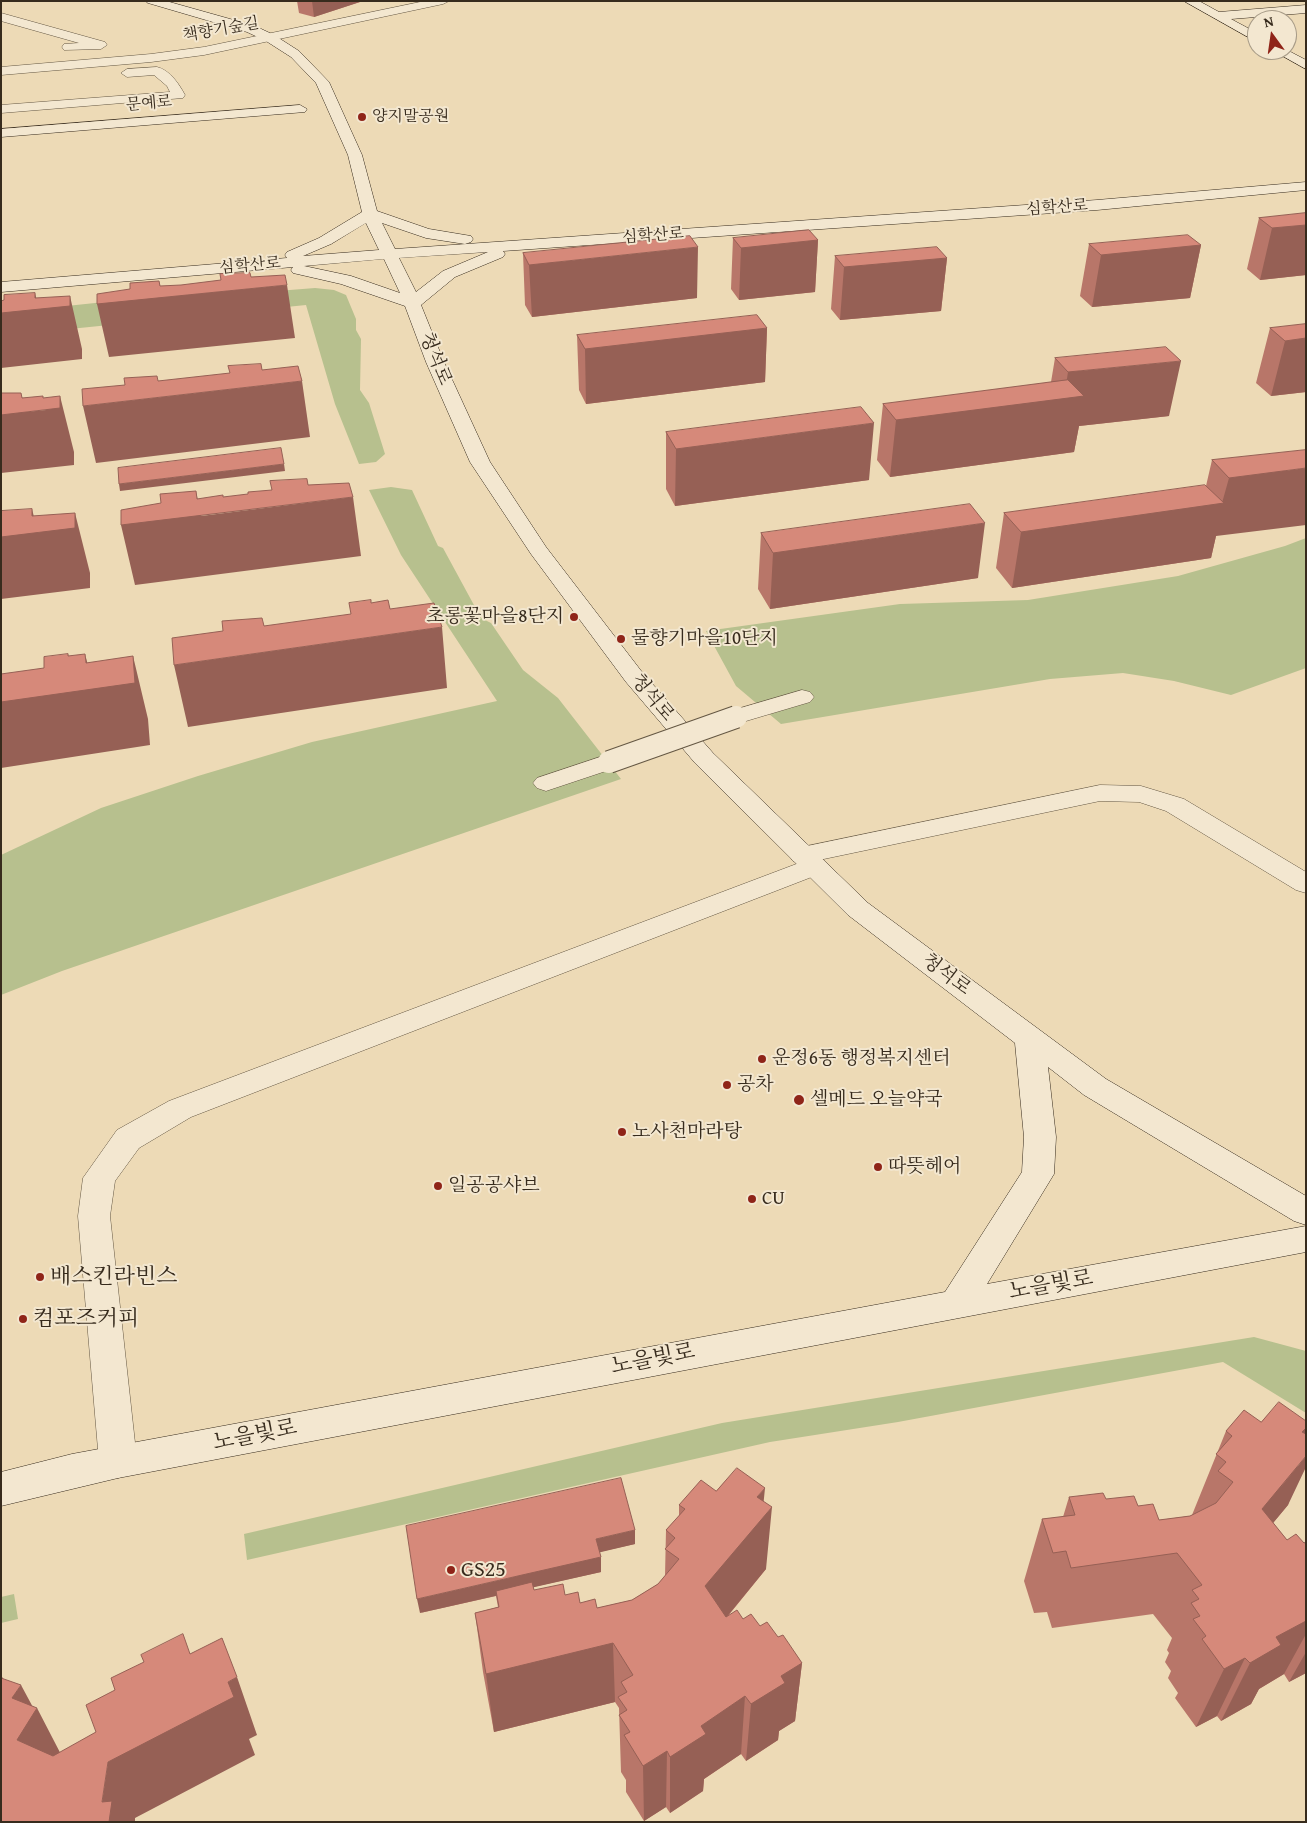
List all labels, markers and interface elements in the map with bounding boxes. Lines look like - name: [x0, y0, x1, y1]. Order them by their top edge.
- north arrow: [1247, 10, 1297, 60]
- text: N: [1262, 11, 1276, 32]
- street label: 책향기숲길: [181, 14, 261, 46]
- street label: 문예로: [125, 92, 173, 116]
- place label: 양지말공원: [372, 107, 449, 127]
- marker: 양지말공원: [356, 111, 368, 123]
- street label: 심학산로: [1025, 196, 1089, 220]
- street label: 심학산로: [621, 224, 685, 248]
- street label: 심학산로: [218, 254, 282, 278]
- street label: 청석로: [414, 329, 456, 389]
- place label: 초롱꽃마을8단지: [426, 606, 564, 628]
- marker: 초롱꽃마을8단지: [568, 611, 580, 623]
- place label: 물향기마을10단지: [631, 628, 778, 650]
- marker: 물향기마을10단지: [615, 633, 627, 645]
- street label: 청석로: [626, 670, 678, 726]
- street label: 청석로: [917, 949, 975, 1001]
- place label: 운정6동 행정복지센터: [772, 1048, 951, 1070]
- marker: 운정6동 행정복지센터: [756, 1053, 768, 1065]
- place label: 공차: [737, 1074, 774, 1096]
- marker: 공차: [721, 1079, 733, 1091]
- place label: 셀메드 오늘약국: [810, 1089, 943, 1111]
- marker: 셀메드 오늘약국: [792, 1093, 806, 1107]
- place label: 노사천마라탕: [632, 1121, 742, 1143]
- marker: 노사천마라탕: [616, 1126, 628, 1138]
- place label: 따뜻헤어: [888, 1156, 961, 1178]
- marker: 따뜻헤어: [872, 1161, 884, 1173]
- place label: 일공공샤브: [448, 1175, 540, 1197]
- marker: 일공공샤브: [432, 1180, 444, 1192]
- place label: CU: [762, 1188, 785, 1210]
- marker: CU: [746, 1193, 758, 1205]
- place label: 배스킨라빈스: [50, 1264, 178, 1290]
- street label: 노을빛로: [1007, 1266, 1095, 1306]
- marker: 배스킨라빈스: [34, 1271, 46, 1283]
- place label: 컴포즈커피: [33, 1306, 139, 1332]
- marker: 컴포즈커피: [17, 1313, 29, 1325]
- street label: 노을빛로: [609, 1339, 697, 1381]
- street label: 노을빛로: [211, 1415, 299, 1457]
- place label: GS25: [461, 1557, 506, 1583]
- marker: GS25: [445, 1564, 457, 1576]

